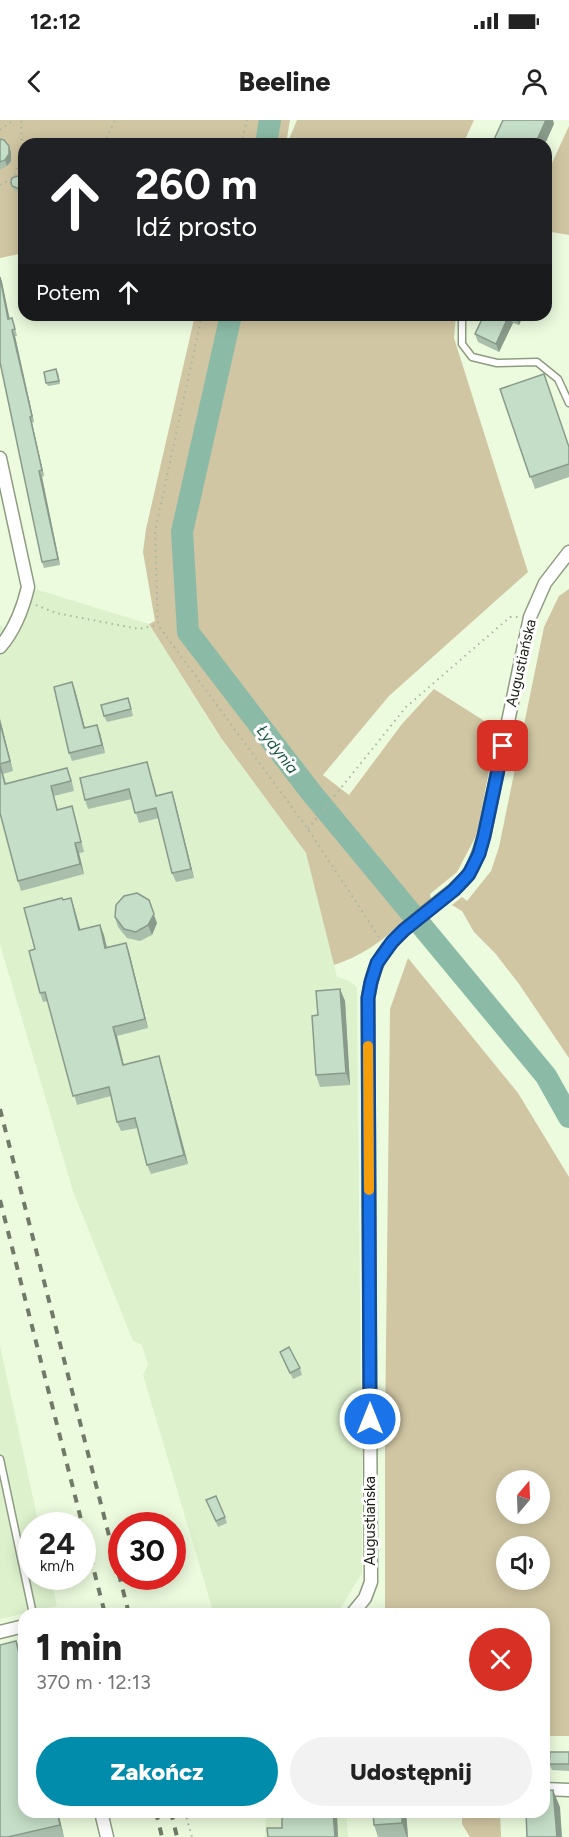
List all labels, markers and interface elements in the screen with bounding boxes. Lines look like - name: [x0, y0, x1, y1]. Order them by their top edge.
- text: 12:12: [30, 8, 81, 35]
- icon: back: [18, 65, 51, 98]
- text: Beeline: [239, 65, 330, 98]
- icon: person: [518, 65, 551, 98]
- text: 260 m: [135, 159, 258, 210]
- icon: ahead: [36, 162, 114, 240]
- text: Idź prosto: [135, 210, 257, 243]
- icon: ahead: [112, 276, 145, 309]
- text: Potem: [36, 279, 100, 306]
- street label: Augustiańska: [502, 617, 540, 709]
- pin: [477, 720, 528, 771]
- water label: Łydynia: [253, 721, 302, 777]
- icon: arrive: [486, 729, 519, 762]
- position arrow: [338, 1387, 402, 1451]
- north arrow: [496, 1470, 550, 1524]
- map controls: [496, 1470, 550, 1590]
- street label: Augustiańska: [361, 1476, 379, 1566]
- speed limit sign: 30: [108, 1512, 186, 1590]
- text: 24: [39, 1525, 75, 1562]
- button: sound: [496, 1536, 550, 1590]
- text: km/h: [40, 1557, 74, 1575]
- text: 1 min: [36, 1626, 122, 1669]
- button: close: [469, 1628, 532, 1691]
- text: 370 m · 12:13: [36, 1670, 151, 1694]
- button: Zakończ: [36, 1737, 278, 1806]
- button: Udostępnij: [290, 1737, 532, 1806]

